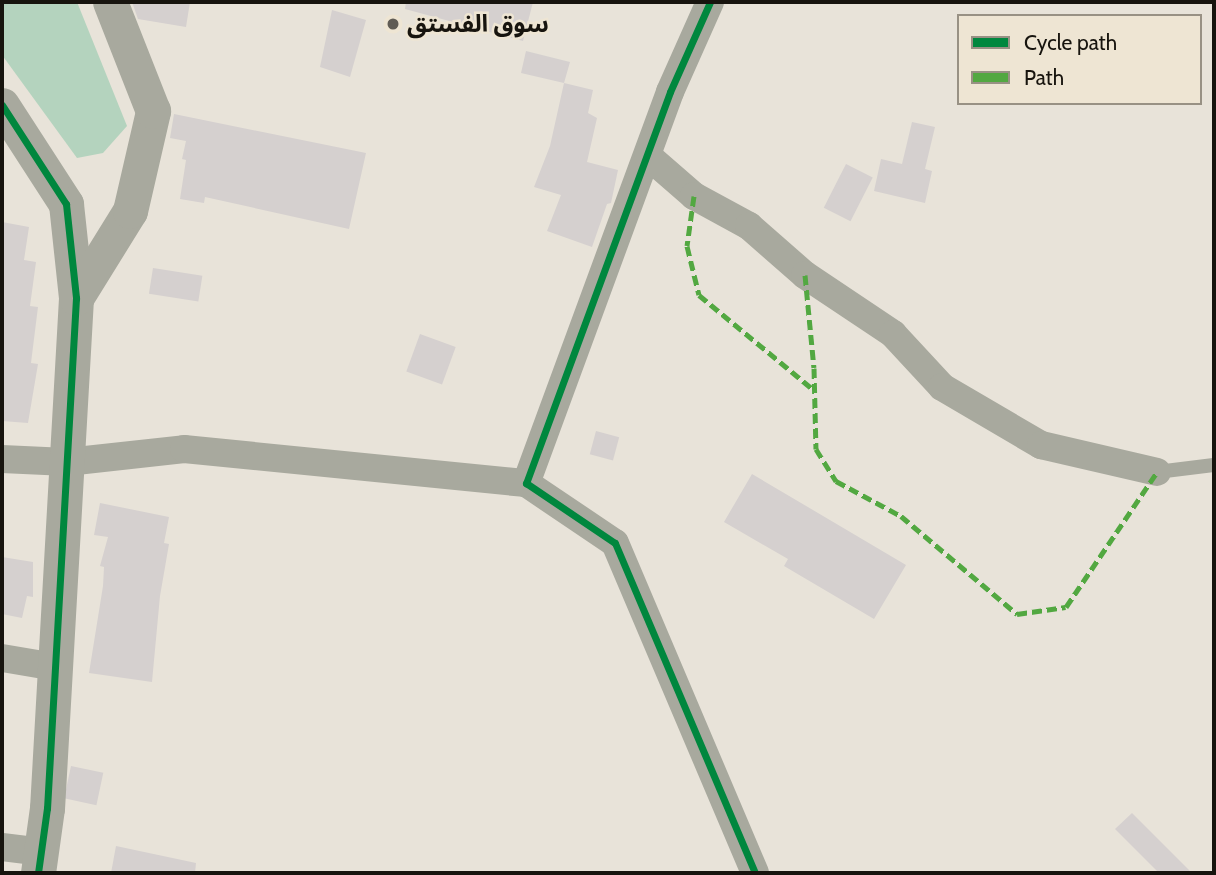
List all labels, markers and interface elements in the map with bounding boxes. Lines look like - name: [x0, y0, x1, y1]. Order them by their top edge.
- place label: سوق الفستق: [407, 10, 549, 38]
- legend: [957, 14, 1202, 105]
- marker: سوق الفستق: [385, 16, 401, 32]
- text: Cycle path: [1024, 30, 1117, 55]
- text: Path: [1024, 65, 1064, 90]

